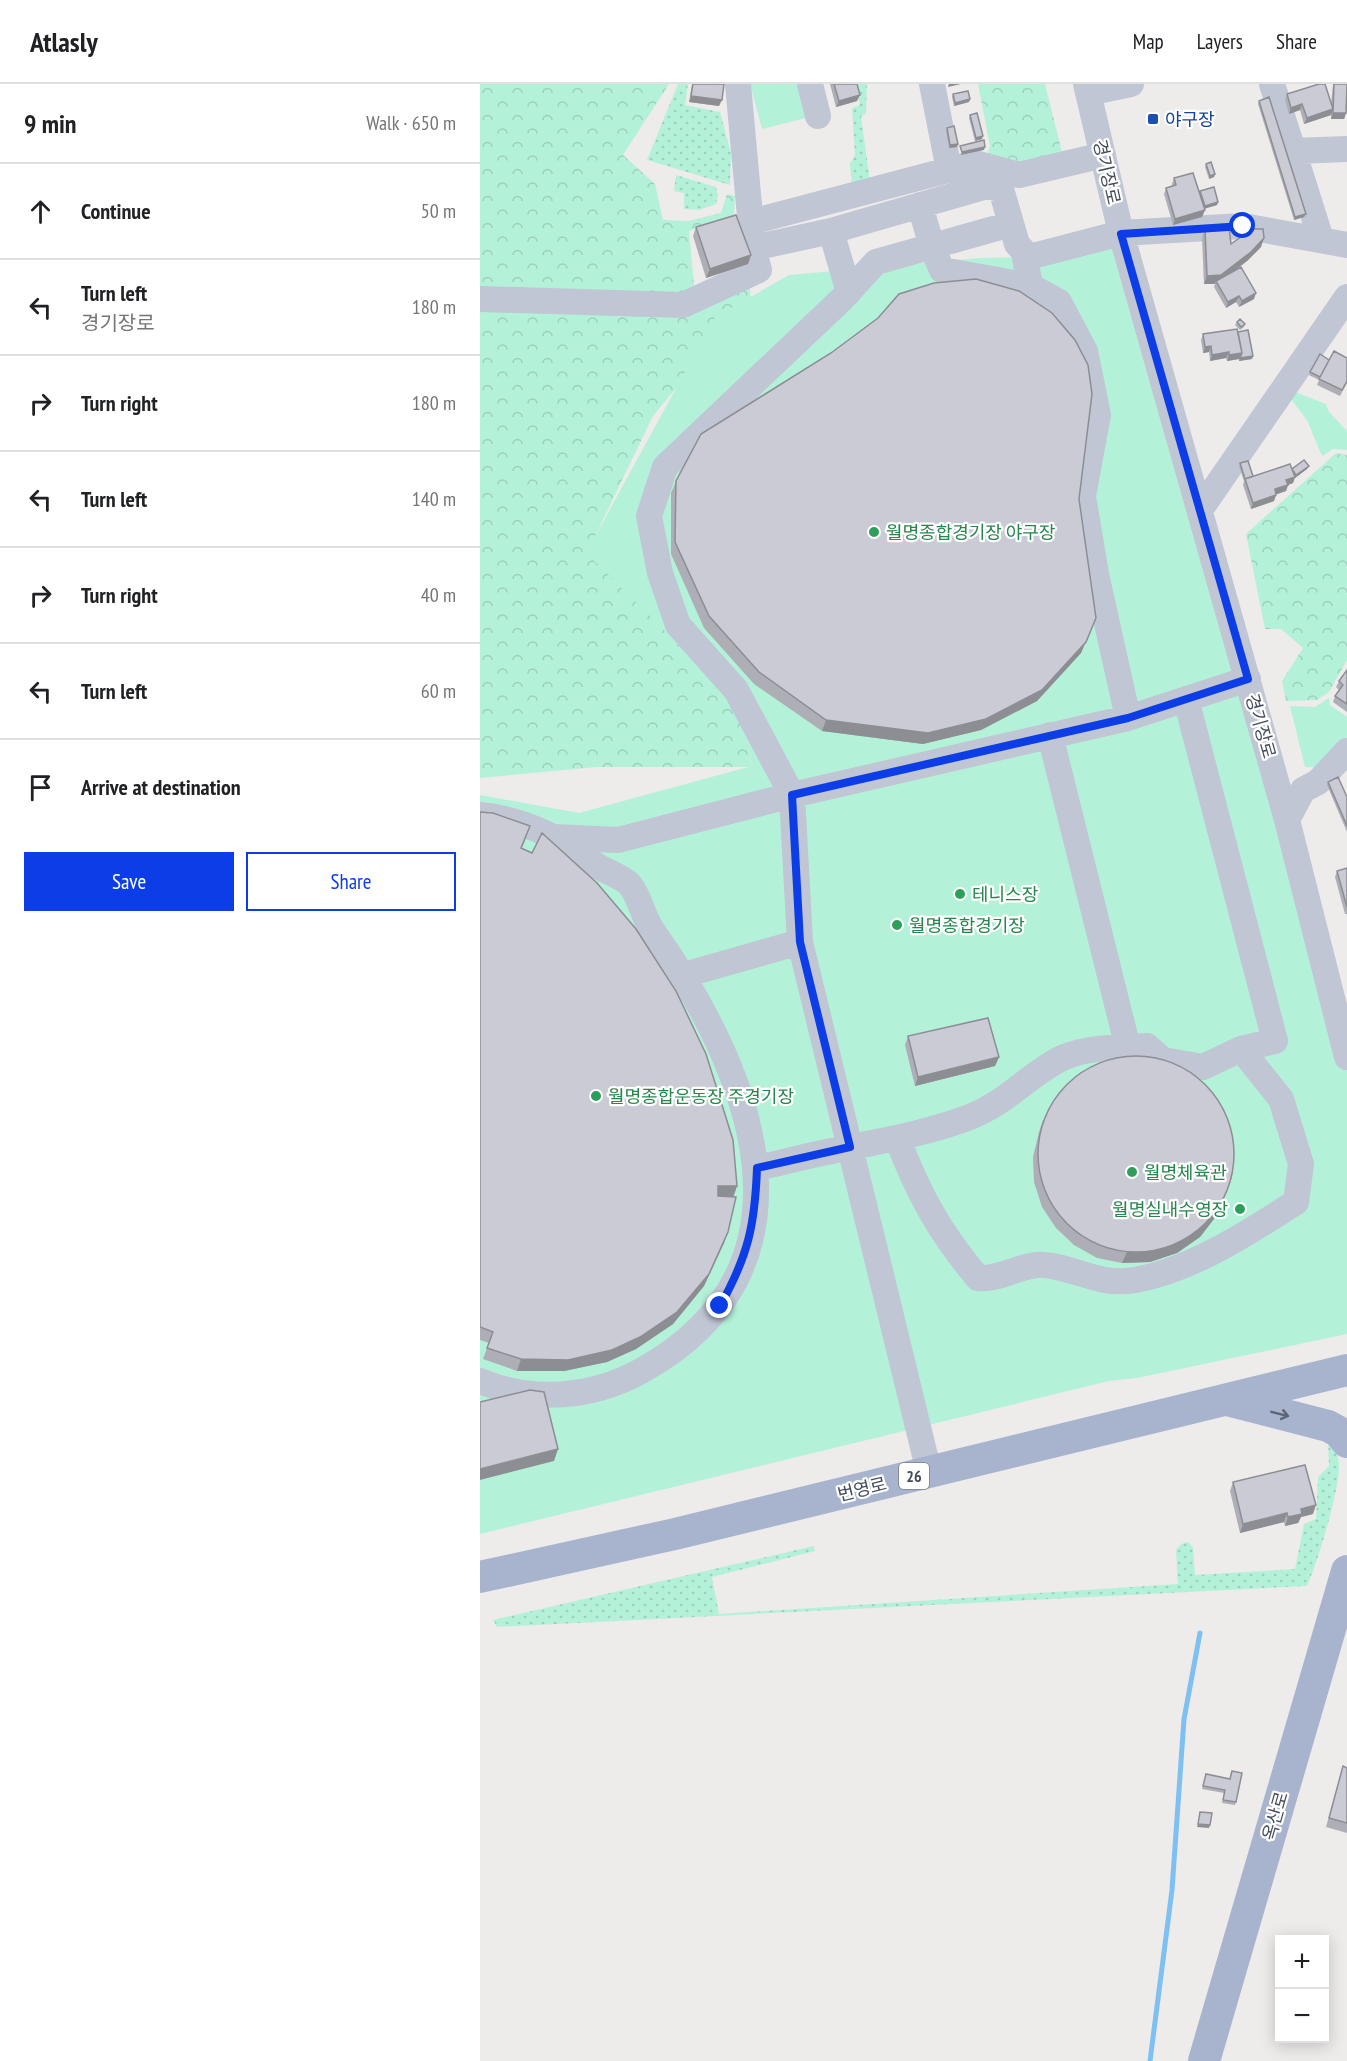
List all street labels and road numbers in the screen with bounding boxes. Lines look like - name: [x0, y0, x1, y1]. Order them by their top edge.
- street label: 경기장로: [1088, 137, 1126, 207]
- street label: 경기장로: [1241, 691, 1281, 761]
- road number: 26: [899, 1463, 929, 1489]
- street label: 번영로: [835, 1472, 889, 1506]
- street label: 옥산로: [1257, 1789, 1293, 1843]

